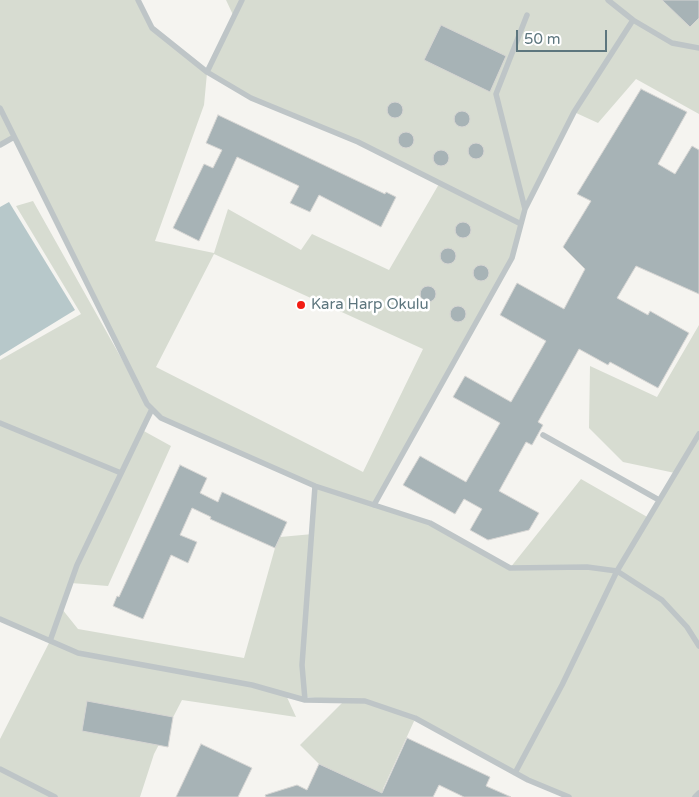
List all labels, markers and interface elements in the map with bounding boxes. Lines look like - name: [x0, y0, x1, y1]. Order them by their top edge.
- scale bar: [519, 20, 610, 52]
- text: 50 m: [524, 30, 561, 48]
- place label: Kara Harp Okulu: [311, 296, 429, 314]
- marker: Kara Harp Okulu: [295, 299, 307, 311]

